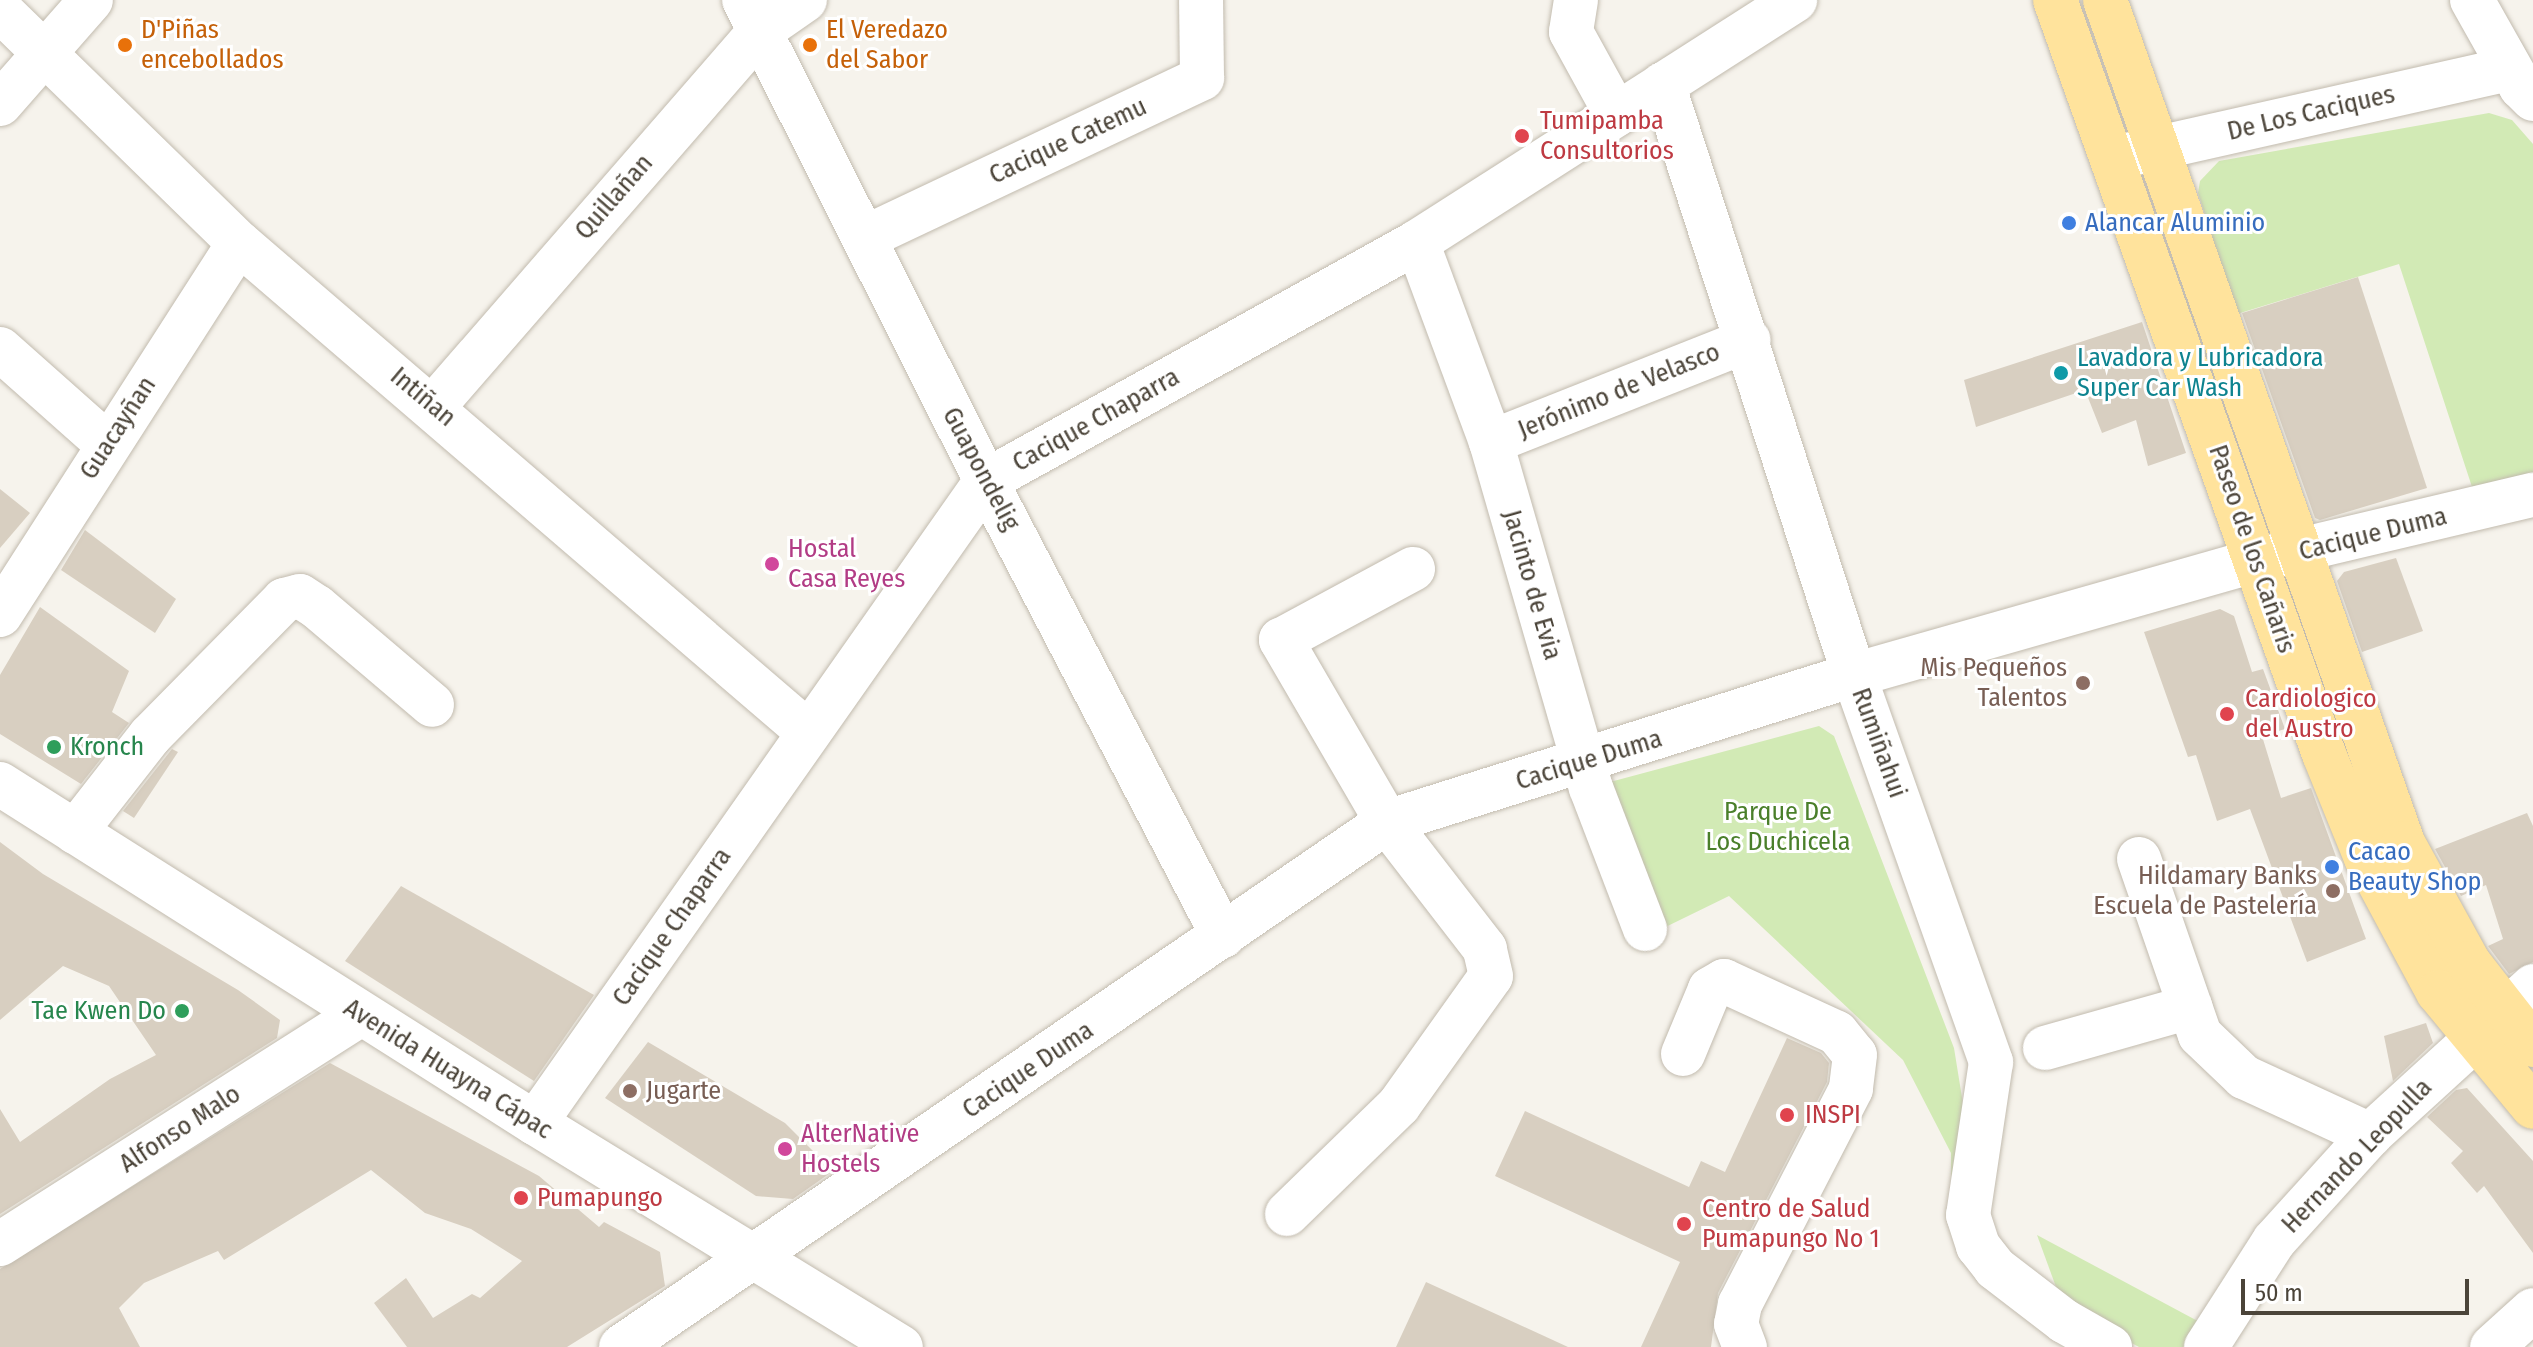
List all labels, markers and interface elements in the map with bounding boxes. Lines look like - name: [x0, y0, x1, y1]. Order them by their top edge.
- place label: D'Piñas encebollados: [141, 14, 284, 76]
- place label: El Veredazo del Sabor: [826, 14, 948, 76]
- marker: D'Piñas encebollados: [116, 36, 134, 54]
- marker: El Veredazo del Sabor: [801, 36, 819, 54]
- street label: De Los Caciques: [2224, 79, 2398, 147]
- street label: Cacique Catemu: [984, 91, 1152, 191]
- place label: Tumipamba Consultorios: [1540, 105, 1674, 166]
- marker: Tumipamba Consultorios: [1511, 125, 1533, 147]
- street label: Quillañan: [568, 148, 660, 246]
- place label: Alancar Aluminio: [2085, 207, 2265, 239]
- marker: Alancar Aluminio: [2060, 214, 2078, 232]
- street label: Jerónimo de Velasco: [1513, 336, 1725, 446]
- place label: Lavadora y Lubricadora Super Car Wash: [2077, 342, 2323, 404]
- street label: Intiñan: [384, 361, 462, 433]
- street label: Cacique Chaparra: [1007, 361, 1185, 479]
- marker: Lavadora y Lubricadora Super Car Wash: [2052, 364, 2070, 382]
- street label: Guacayñan: [73, 371, 163, 485]
- street label: Guapondelig: [936, 402, 1026, 536]
- street label: Paseo de los Cañaris: [2202, 441, 2302, 657]
- street label: Cacique Duma: [2296, 501, 2450, 567]
- street label: Jacinto de Evia: [1496, 506, 1568, 664]
- place label: Hostal Casa Reyes: [788, 533, 905, 594]
- marker: Hostal Casa Reyes: [763, 555, 781, 573]
- place label: Mis Pequeños Talentos: [1920, 652, 2067, 714]
- marker: Mis Pequeños Talentos: [2074, 674, 2092, 692]
- place label: Cardiologico del Austro: [2245, 683, 2377, 744]
- street label: Rumiñahui: [1845, 684, 1913, 802]
- marker: Cardiologico del Austro: [2216, 703, 2238, 725]
- street label: Cacique Duma: [1512, 723, 1666, 797]
- place label: Kronch: [70, 731, 144, 763]
- marker: Kronch: [45, 738, 63, 756]
- park label: Parque De Los Duchicela: [1706, 796, 1850, 858]
- place label: Cacao Beauty Shop: [2348, 836, 2481, 898]
- street label: Cacique Chaparra: [606, 842, 738, 1012]
- marker: Cacao Beauty Shop: [2323, 858, 2341, 876]
- place label: Hildamary Banks Escuela de Pastelería: [2093, 860, 2317, 922]
- marker: Hildamary Banks Escuela de Pastelería: [2324, 882, 2342, 900]
- street label: Avenida Huayna Cápac: [338, 992, 558, 1146]
- place label: Tae Kwen Do: [31, 995, 166, 1027]
- marker: Tae Kwen Do: [173, 1002, 191, 1020]
- street label: Cacique Duma: [957, 1015, 1099, 1125]
- street label: Hernando Leopulla: [2275, 1072, 2439, 1240]
- place label: Jugarte: [646, 1075, 721, 1107]
- street label: Alfonso Malo: [114, 1078, 246, 1180]
- marker: Jugarte: [621, 1082, 639, 1100]
- place label: INSPI: [1805, 1099, 1861, 1131]
- marker: INSPI: [1776, 1104, 1798, 1126]
- place label: AlterNative Hostels: [801, 1118, 919, 1180]
- marker: AlterNative Hostels: [776, 1140, 794, 1158]
- place label: Pumapungo: [537, 1182, 663, 1214]
- marker: Pumapungo: [512, 1189, 530, 1207]
- place label: Centro de Salud Pumapungo No 1: [1702, 1193, 1880, 1254]
- marker: Centro de Salud Pumapungo No 1: [1673, 1213, 1695, 1235]
- scale bar: [2245, 1263, 2473, 1313]
- text: 50 m: [2255, 1279, 2303, 1307]

